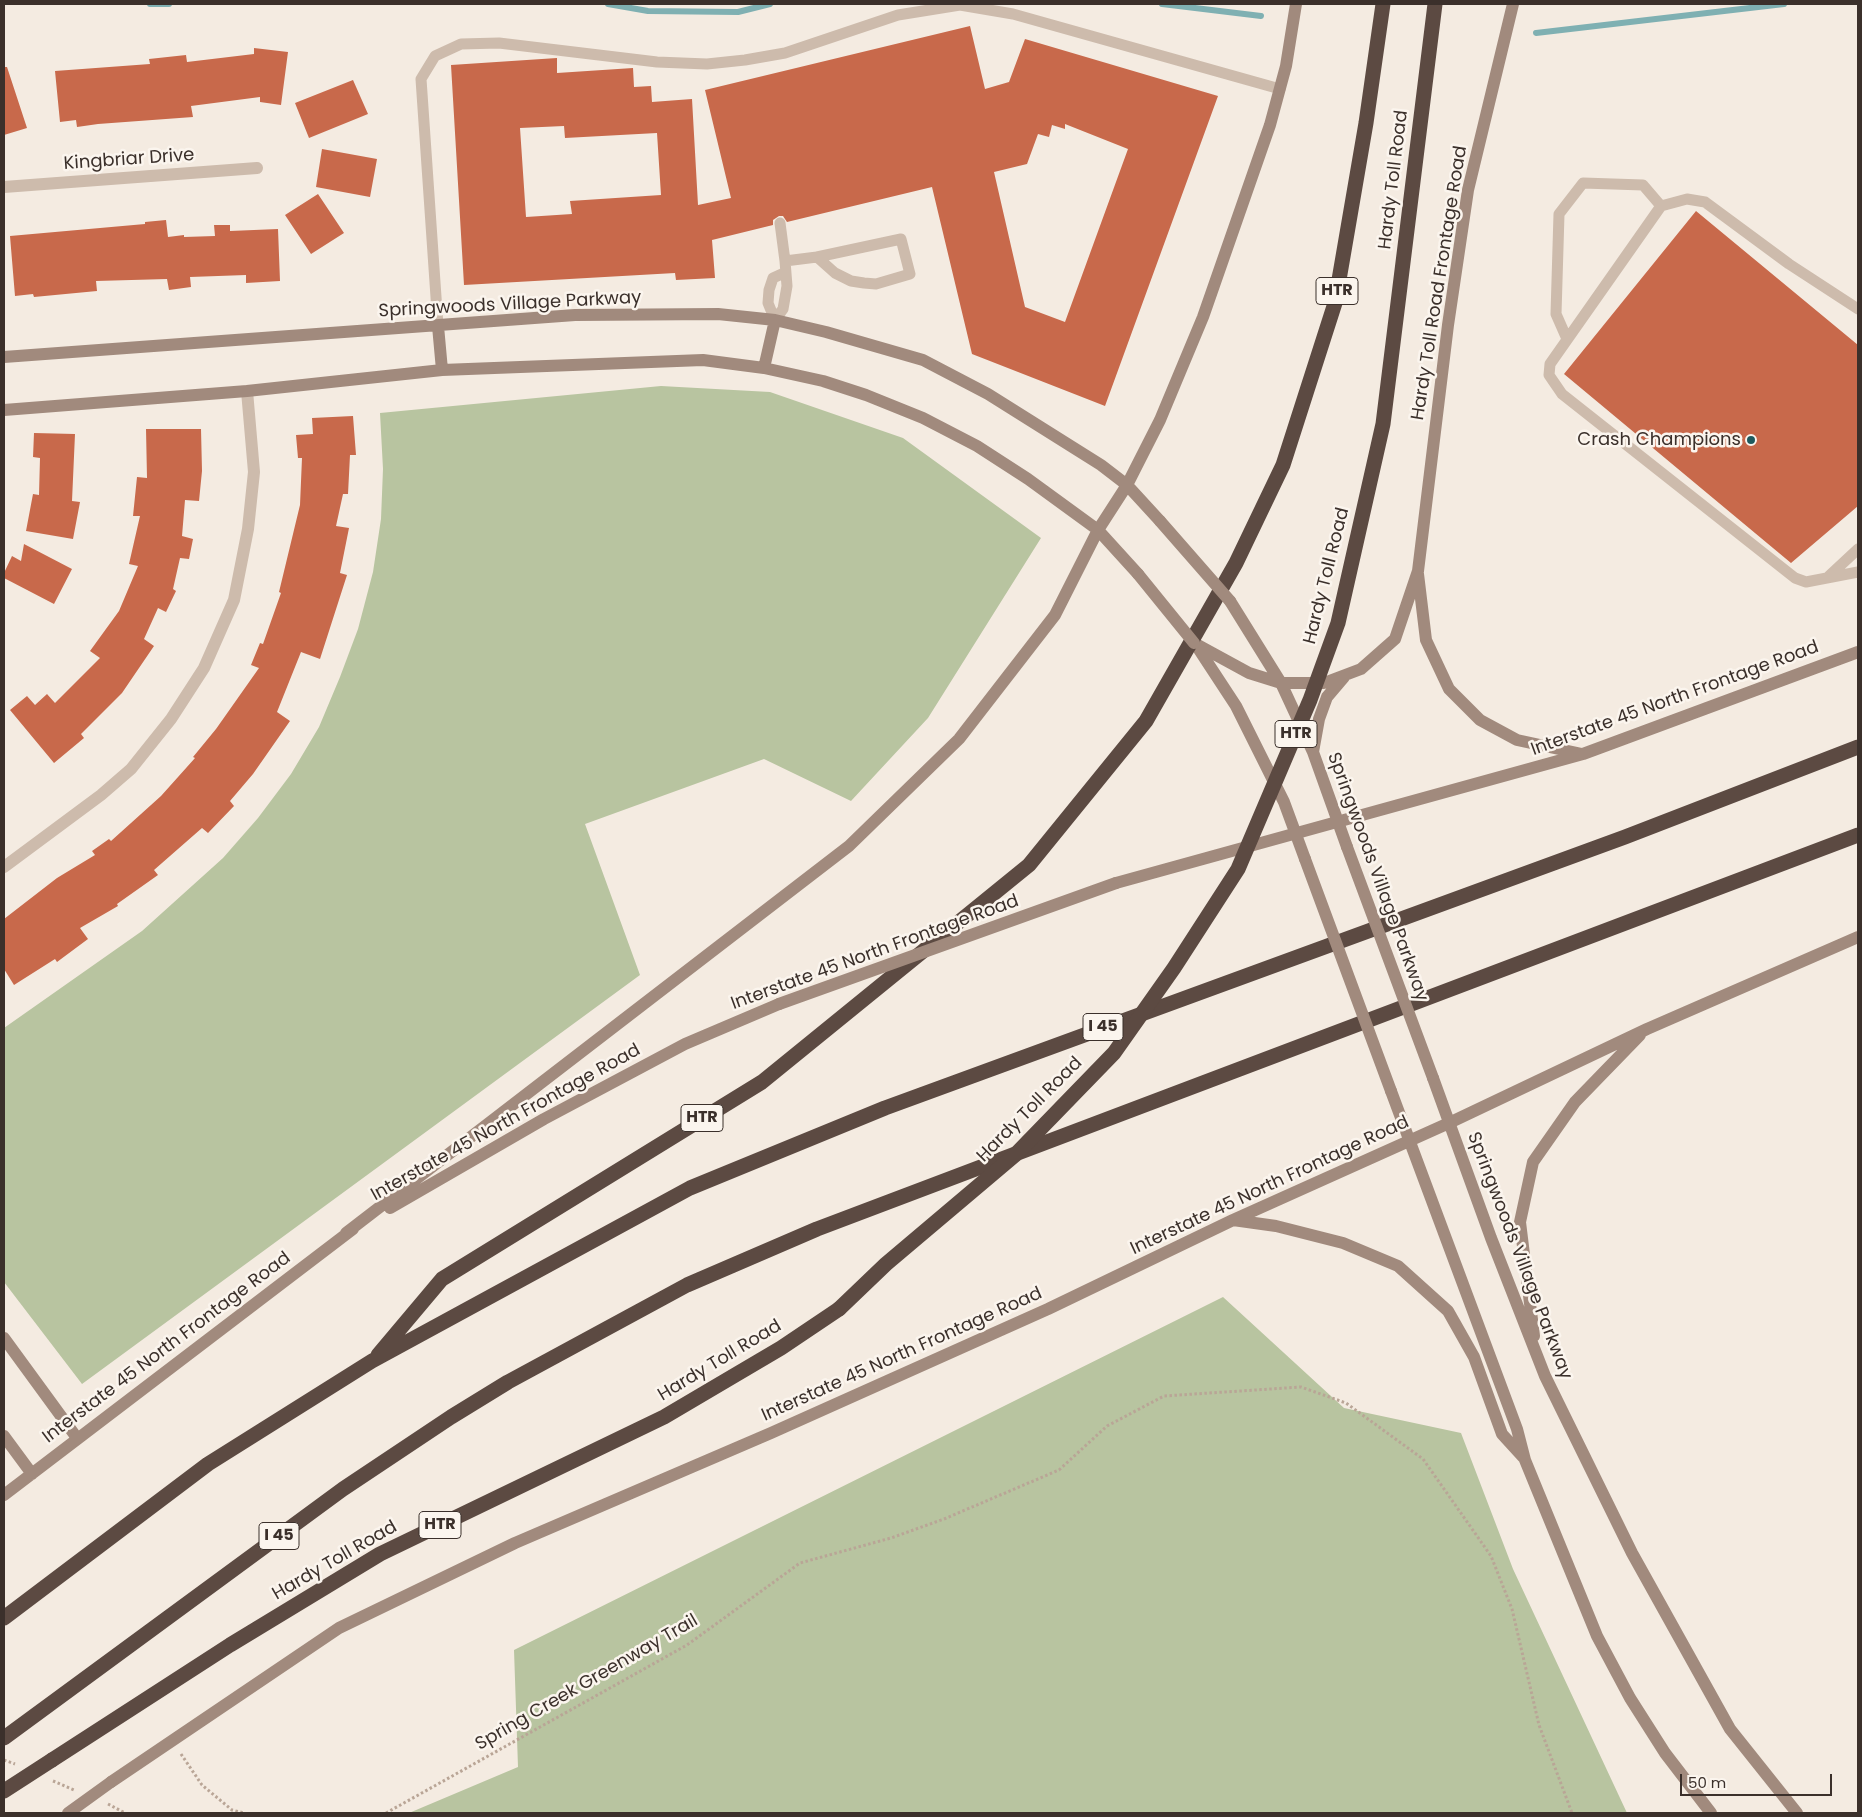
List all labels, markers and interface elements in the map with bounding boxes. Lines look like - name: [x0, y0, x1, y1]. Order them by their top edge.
- street label: Hardy Toll Road: [1375, 109, 1413, 251]
- street label: Hardy Toll Road Frontage Road: [1408, 144, 1472, 422]
- street label: Kingbriar Drive: [63, 145, 195, 175]
- road number: HTR: [1316, 278, 1358, 304]
- street label: Springwoods Village Parkway: [378, 287, 642, 323]
- place label: Crash Champions: [1577, 429, 1741, 451]
- marker: Crash Champions: [1745, 434, 1757, 446]
- street label: Hardy Toll Road: [1300, 505, 1354, 647]
- street label: Interstate 45 North Frontage Road: [1528, 637, 1822, 761]
- road number: HTR: [1275, 721, 1317, 748]
- street label: Springwoods Village Parkway: [1322, 750, 1432, 1004]
- street label: Interstate 45 North Frontage Road: [728, 891, 1022, 1015]
- road number: I 45: [1083, 1014, 1123, 1040]
- street label: Interstate 45 North Frontage Road: [368, 1040, 644, 1206]
- street label: Hardy Toll Road: [973, 1053, 1087, 1167]
- road number: HTR: [681, 1104, 723, 1132]
- street label: Interstate 45 North Frontage Road: [1127, 1112, 1413, 1260]
- street label: Springwoods Village Parkway: [1462, 1129, 1576, 1383]
- street label: Interstate 45 North Frontage Road: [39, 1248, 295, 1448]
- street label: Interstate 45 North Frontage Road: [758, 1283, 1046, 1427]
- street label: Hardy Toll Road: [654, 1316, 786, 1406]
- road number: HTR: [419, 1512, 461, 1538]
- street label: Hardy Toll Road: [269, 1517, 401, 1605]
- road number: I 45: [259, 1522, 299, 1550]
- street label: Spring Creek Greenway Trail: [472, 1610, 702, 1756]
- scale bar: [1682, 1764, 1834, 1796]
- text: 50 m: [1688, 1772, 1726, 1793]

